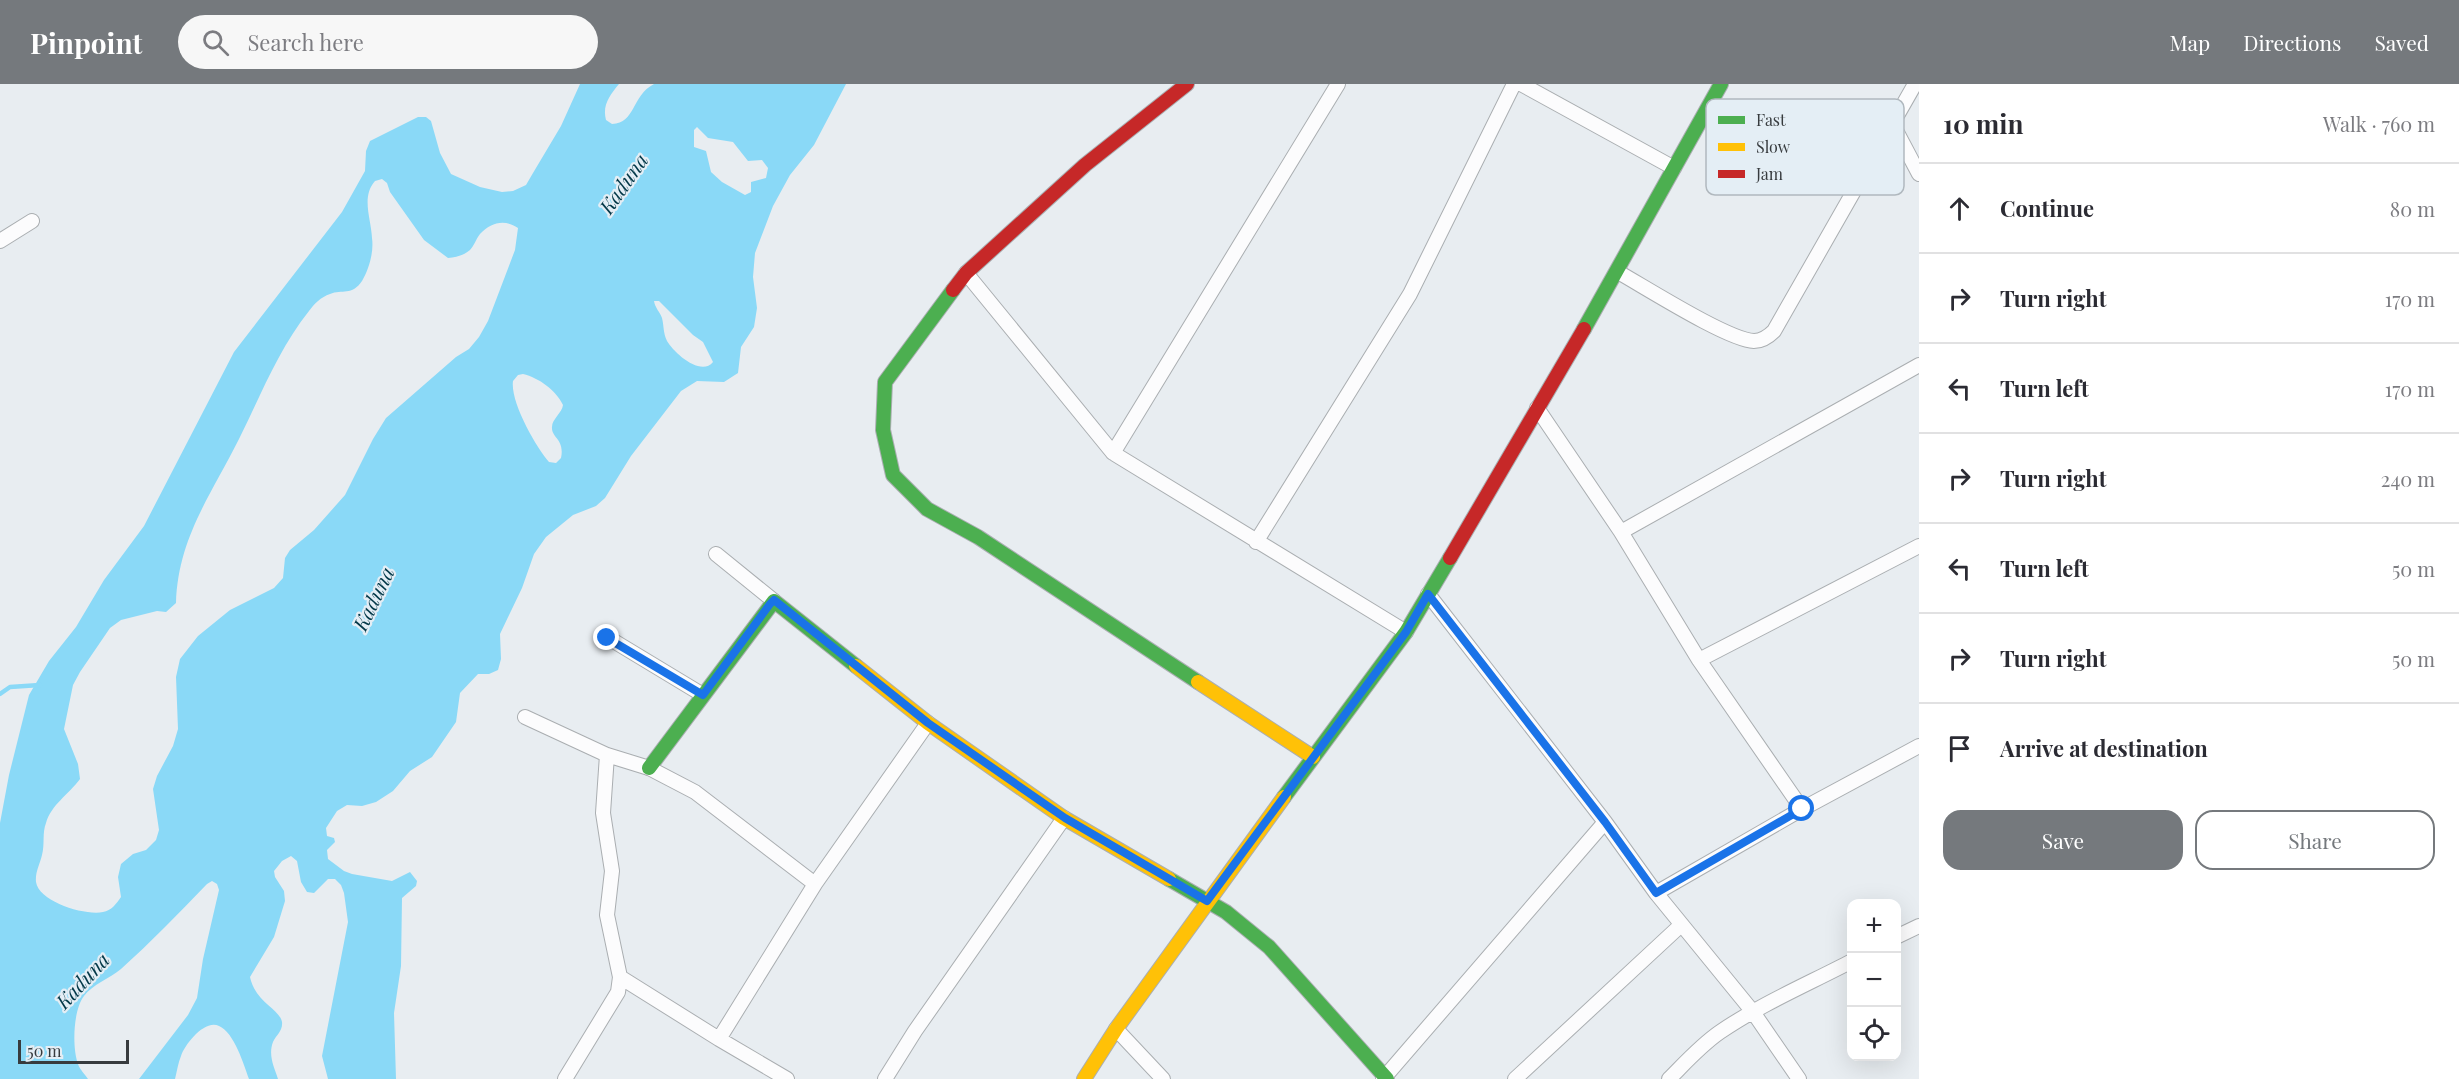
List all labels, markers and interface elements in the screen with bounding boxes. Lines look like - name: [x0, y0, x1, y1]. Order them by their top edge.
- search box: [178, 15, 598, 69]
- text: Pinpoint: [30, 24, 142, 61]
- icon: search: [199, 26, 232, 59]
- text: Search here: [247, 27, 364, 57]
- text: Map: [2169, 28, 2210, 56]
- text: Directions: [2243, 28, 2341, 56]
- text: Saved: [2374, 28, 2429, 56]
- legend: [1706, 99, 1904, 195]
- text: 10 min: [1943, 106, 2023, 141]
- text: Fast: [1756, 109, 1786, 130]
- text: Walk · 760 m: [2323, 110, 2435, 137]
- text: Slow: [1756, 136, 1791, 157]
- water label: Kaduna: [592, 148, 653, 219]
- text: Jam: [1755, 163, 1783, 184]
- icon: ahead: [1943, 192, 1976, 225]
- text: Continue: [2000, 193, 2094, 223]
- text: 80 m: [2390, 195, 2435, 222]
- icon: right: [1943, 282, 1976, 315]
- text: Turn right: [2000, 283, 2106, 313]
- text: 170 m: [2385, 285, 2435, 312]
- icon: left: [1943, 372, 1976, 405]
- text: Turn left: [2000, 373, 2089, 403]
- text: 170 m: [2385, 375, 2435, 402]
- icon: right: [1943, 462, 1976, 495]
- text: Turn right: [2000, 463, 2106, 493]
- text: 240 m: [2381, 465, 2435, 492]
- icon: left: [1943, 552, 1976, 585]
- text: Turn left: [2000, 553, 2089, 583]
- text: 50 m: [2392, 555, 2435, 582]
- water label: Kaduna: [345, 562, 400, 636]
- route end: [593, 624, 619, 650]
- icon: right: [1943, 642, 1976, 675]
- text: Turn right: [2000, 643, 2106, 673]
- text: 50 m: [2392, 645, 2435, 672]
- icon: arrive: [1943, 732, 1976, 765]
- text: Arrive at destination: [2000, 733, 2208, 763]
- route start: [1788, 795, 1814, 821]
- button: Save: [1943, 810, 2183, 870]
- button: Share: [2195, 810, 2435, 870]
- map controls: [1847, 899, 1901, 1061]
- button: +: [1847, 899, 1901, 953]
- water label: Kaduna: [48, 946, 115, 1015]
- button: −: [1847, 953, 1901, 1007]
- button: locate: [1847, 1007, 1901, 1061]
- scale bar: [18, 1037, 129, 1064]
- text: 50 m: [27, 1040, 61, 1061]

